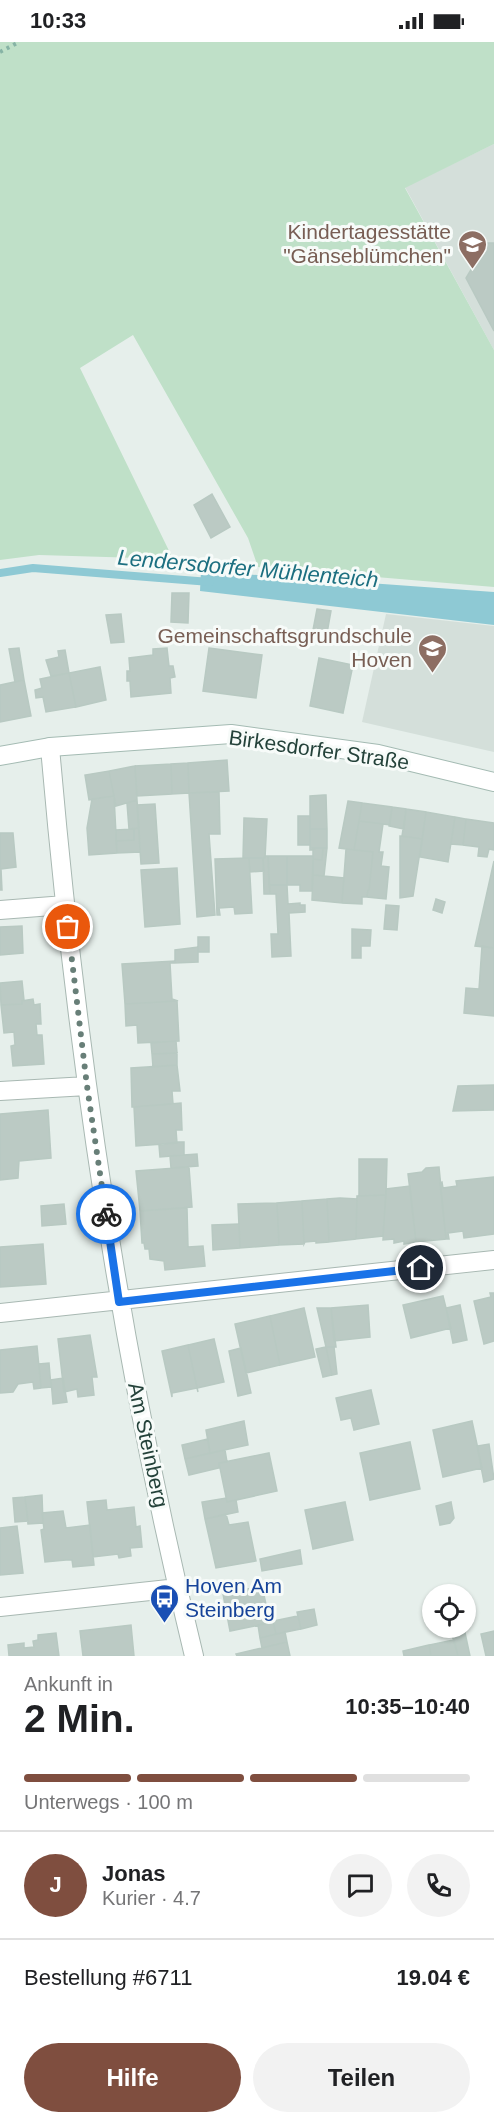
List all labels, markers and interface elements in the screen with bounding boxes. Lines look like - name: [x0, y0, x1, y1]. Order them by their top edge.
- text: 10:33: [30, 8, 86, 33]
- place label: Kindertagesstätte "Gänseblümchen": [283, 220, 451, 267]
- school or university icon: Kindertagesstätte "Gänseblümchen": [456, 228, 488, 270]
- water label: Lendersdorfer Mühlenteich: [117, 545, 379, 592]
- place label: Gemeinschaftsgrundschule Hoven: [158, 624, 412, 671]
- school or university icon: Gemeinschaftsgrundschule Hoven: [417, 632, 449, 674]
- street label: Birkesdorfer Straße: [227, 725, 411, 774]
- pin: [42, 901, 93, 952]
- icon: bag: [51, 910, 84, 943]
- courier: [76, 1184, 136, 1244]
- icon: bike: [90, 1198, 123, 1231]
- pin: [395, 1242, 446, 1293]
- icon: home: [404, 1251, 437, 1284]
- street label: Am Steinberg: [124, 1380, 173, 1510]
- place label: Hoven Am Steinberg: [185, 1574, 282, 1621]
- bus stop icon: Hoven Am Steinberg: [148, 1582, 180, 1624]
- map controls: [422, 1584, 476, 1638]
- button: locate: [422, 1584, 476, 1638]
- text: Ankunft in: [24, 1673, 113, 1695]
- text: 10:35–10:40: [345, 1694, 470, 1719]
- text: 2 Min.: [24, 1697, 135, 1740]
- text: Unterwegs · 100 m: [24, 1791, 193, 1813]
- button: chat: [329, 1854, 392, 1917]
- button: phone: [407, 1854, 470, 1917]
- text: Jonas: [102, 1861, 166, 1886]
- text: J: [49, 1872, 62, 1897]
- text: Kurier · 4.7: [102, 1887, 201, 1909]
- text: Bestellung #6711: [24, 1965, 192, 1990]
- text: 19.04 €: [397, 1965, 470, 1990]
- button: Hilfe: [24, 2043, 241, 2112]
- button: Teilen: [253, 2043, 470, 2112]

